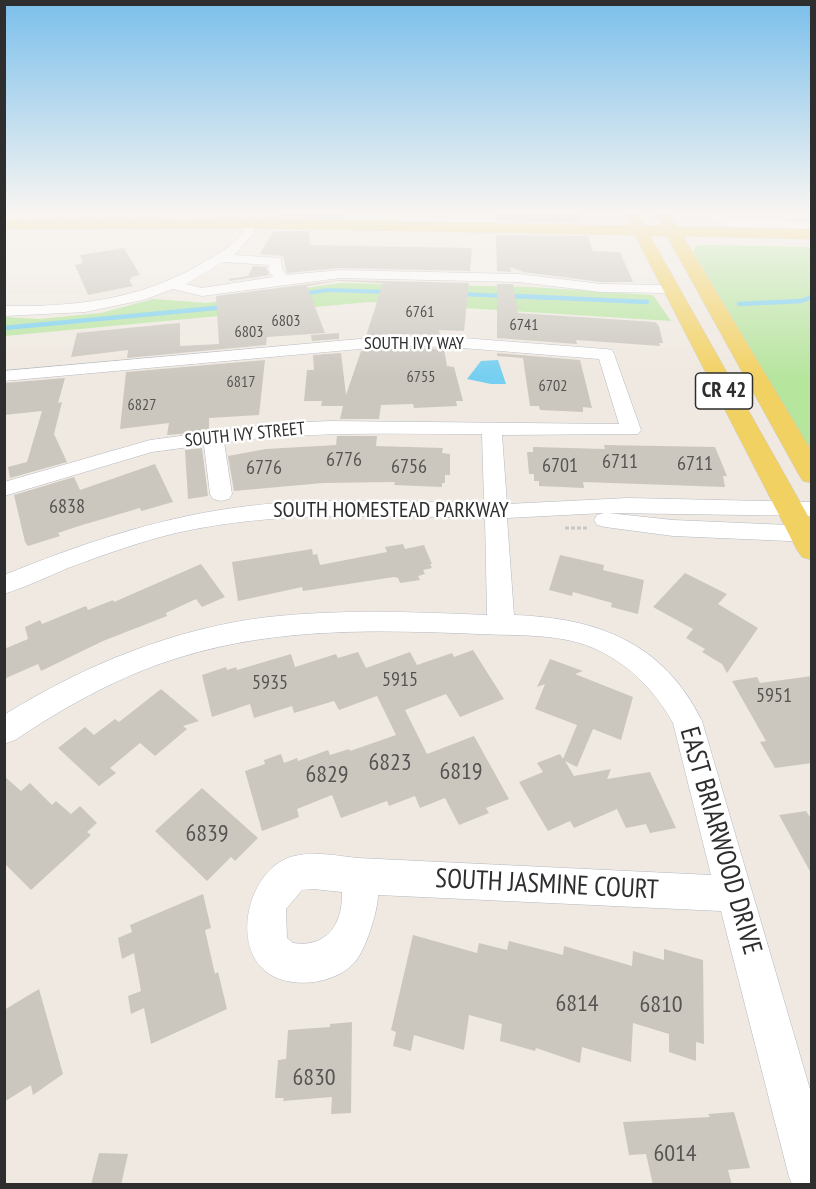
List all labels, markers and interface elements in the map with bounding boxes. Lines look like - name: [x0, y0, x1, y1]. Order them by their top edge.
- house number: 6761: [406, 302, 434, 322]
- house number: 6803: [272, 311, 300, 331]
- house number: 6741: [510, 315, 538, 335]
- house number: 6803: [235, 322, 263, 342]
- street label: SOUTH IVY WAY: [364, 333, 464, 355]
- house number: 6755: [407, 367, 435, 387]
- house number: 6817: [227, 372, 255, 392]
- road number: CR 42: [696, 373, 752, 409]
- house number: 6702: [539, 376, 567, 396]
- house number: 6827: [128, 395, 156, 415]
- street label: SOUTH IVY STREET: [184, 418, 306, 452]
- house number: 6776: [326, 448, 362, 472]
- house number: 6711: [602, 450, 638, 474]
- house number: 6711: [677, 452, 713, 476]
- house number: 6701: [542, 454, 578, 478]
- house number: 6756: [391, 455, 427, 479]
- house number: 6776: [246, 456, 282, 480]
- house number: 6838: [49, 495, 85, 519]
- street label: SOUTH HOMESTEAD PARKWAY: [273, 498, 509, 524]
- house number: 5915: [382, 668, 418, 692]
- house number: 5935: [252, 671, 288, 695]
- house number: 5951: [756, 684, 792, 708]
- street label: EAST BRIARWOOD DRIVE: [672, 723, 768, 959]
- house number: 6823: [368, 749, 412, 777]
- house number: 6819: [439, 758, 483, 786]
- house number: 6829: [305, 761, 349, 789]
- house number: 6839: [185, 820, 229, 848]
- street label: SOUTH JASMINE COURT: [435, 863, 659, 907]
- house number: 6814: [555, 990, 599, 1018]
- house number: 6810: [639, 991, 683, 1019]
- house number: 6830: [292, 1064, 336, 1092]
- house number: 6014: [653, 1140, 697, 1168]

